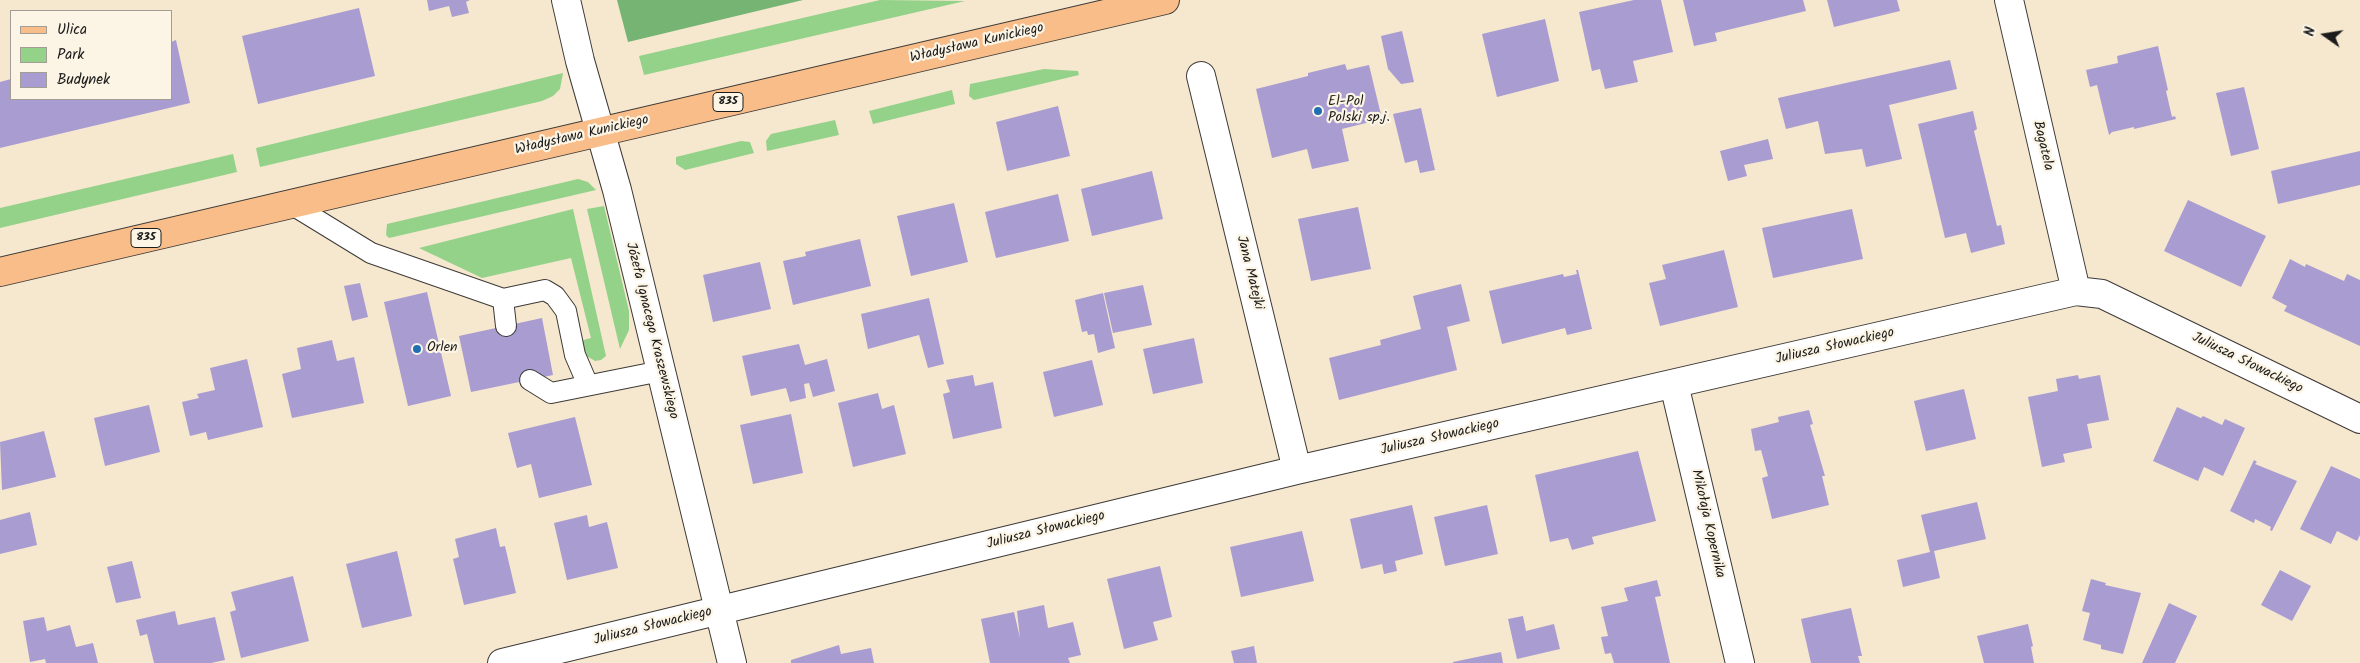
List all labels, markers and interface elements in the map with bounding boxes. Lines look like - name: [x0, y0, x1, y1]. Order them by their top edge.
- legend: [10, 10, 172, 100]
- north arrow: [2300, 10, 2350, 60]
- text: Ulica: [57, 18, 87, 42]
- street label: Władysława Kunickiego: [909, 20, 1045, 68]
- text: N: [2299, 25, 2322, 38]
- text: Park: [57, 43, 84, 67]
- text: Budynek: [57, 68, 110, 92]
- road number: 835: [713, 92, 743, 111]
- place label: El-Pol Polski sp.j.: [1328, 95, 1390, 128]
- marker: El-Pol Polski sp.j.: [1312, 105, 1324, 117]
- street label: Władysława Kunickiego: [514, 112, 650, 160]
- street label: Bagatela: [2028, 120, 2056, 172]
- road number: 835: [131, 228, 161, 248]
- street label: Jana Matejki: [1232, 234, 1266, 312]
- street label: Józefa Ignacego Kraszewskiego: [621, 241, 681, 421]
- street label: Juliusza Słowackiego: [1774, 325, 1896, 369]
- street label: Juliusza Słowackiego: [2189, 330, 2305, 398]
- place label: Orlen: [427, 341, 457, 357]
- marker: Orlen: [411, 343, 423, 355]
- street label: Juliusza Słowackiego: [1379, 416, 1501, 460]
- street label: Mikołaja Kopernika: [1686, 468, 1728, 580]
- street label: Juliusza Słowackiego: [985, 508, 1107, 554]
- street label: Juliusza Słowackiego: [592, 604, 714, 650]

